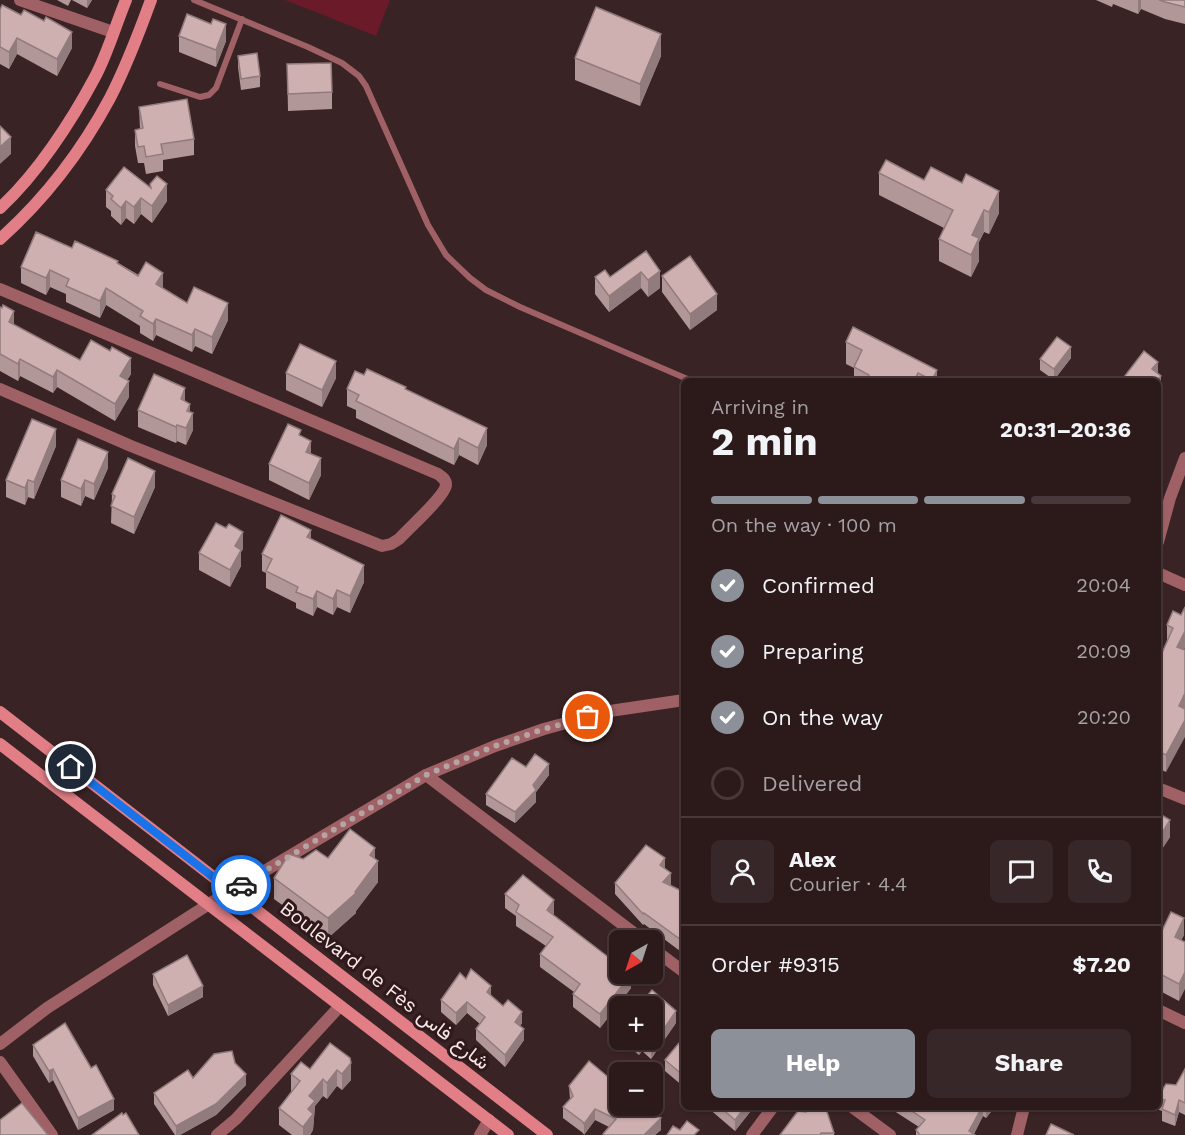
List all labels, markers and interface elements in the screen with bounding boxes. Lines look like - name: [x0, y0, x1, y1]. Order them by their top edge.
- text: Arriving in: [711, 395, 809, 419]
- text: 20:31–20:36: [1000, 417, 1131, 442]
- text: 2 min: [711, 419, 818, 464]
- text: On the way · 100 m: [711, 513, 897, 537]
- icon: check: [711, 569, 744, 602]
- text: Confirmed: [762, 573, 875, 598]
- text: 20:04: [1076, 573, 1131, 597]
- icon: check: [711, 635, 744, 668]
- text: Preparing: [762, 639, 863, 664]
- text: 20:09: [1076, 639, 1131, 663]
- pin: [562, 691, 613, 742]
- icon: bag: [571, 700, 604, 733]
- icon: check: [711, 701, 744, 734]
- text: On the way: [762, 705, 883, 730]
- text: 20:20: [1077, 705, 1131, 729]
- pin: [45, 741, 96, 792]
- icon: home: [54, 750, 87, 783]
- text: Delivered: [762, 771, 862, 796]
- button: person: [711, 840, 774, 903]
- button: chat: [990, 840, 1053, 903]
- button: phone: [1068, 840, 1131, 903]
- text: Alex: [789, 847, 836, 872]
- courier: [211, 855, 271, 915]
- icon: car: [225, 869, 258, 902]
- text: Courier · 4.4: [789, 872, 907, 896]
- street label: Boulevard de Fès شارع فاس: [274, 896, 495, 1076]
- north arrow: [609, 930, 663, 984]
- map controls: [609, 930, 663, 1116]
- text: Order #9315: [711, 952, 840, 977]
- text: $7.20: [1072, 952, 1131, 977]
- button: +: [609, 996, 663, 1050]
- button: Help: [711, 1029, 915, 1098]
- button: Share: [927, 1029, 1131, 1098]
- button: −: [609, 1062, 663, 1116]

